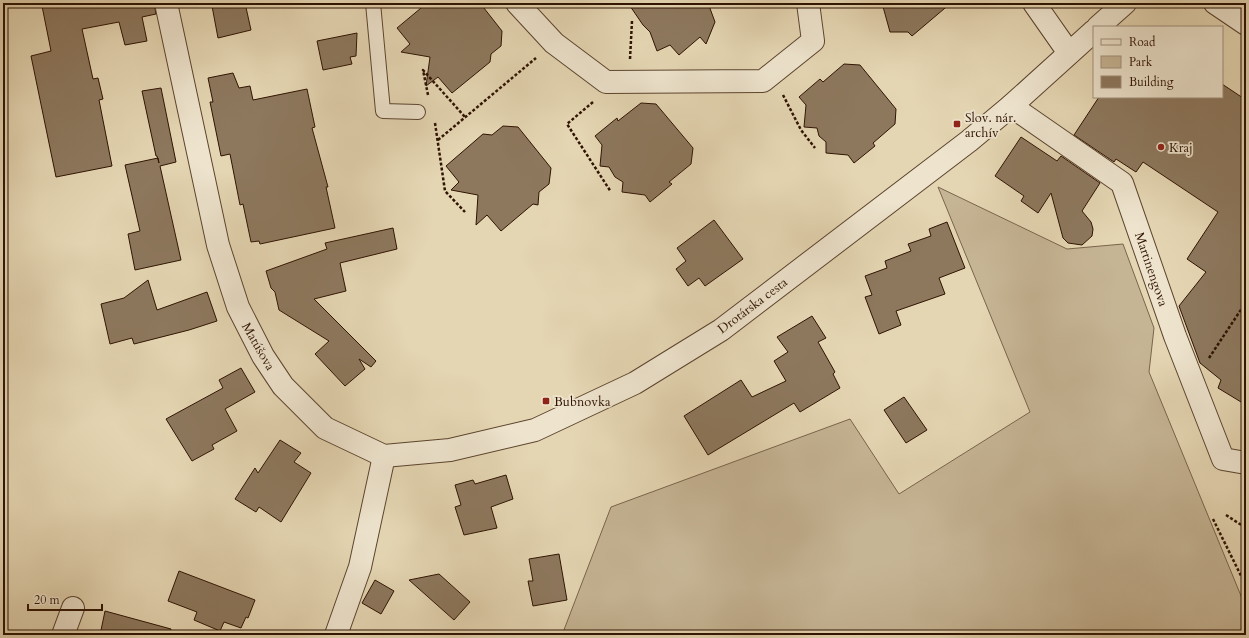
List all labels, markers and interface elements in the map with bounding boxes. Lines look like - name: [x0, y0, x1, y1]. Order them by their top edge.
- legend: [1093, 26, 1223, 98]
- text: Road: [1129, 34, 1156, 50]
- text: Park: [1129, 54, 1153, 70]
- text: Building: [1129, 74, 1174, 90]
- place label: Slov. nár. archív: [965, 109, 1016, 142]
- marker: Slov. nár. archív: [952, 119, 962, 129]
- place label: Kraj: [1169, 139, 1193, 157]
- marker: Kraj: [1156, 142, 1166, 152]
- street label: Martinengova: [1130, 230, 1172, 309]
- street label: Drotárska cesta: [714, 273, 792, 338]
- street label: Matúšova: [237, 319, 279, 374]
- place label: Bubnovka: [554, 393, 611, 411]
- marker: Bubnovka: [541, 396, 551, 406]
- scale bar: [28, 586, 102, 612]
- text: 20 m: [34, 592, 61, 608]

